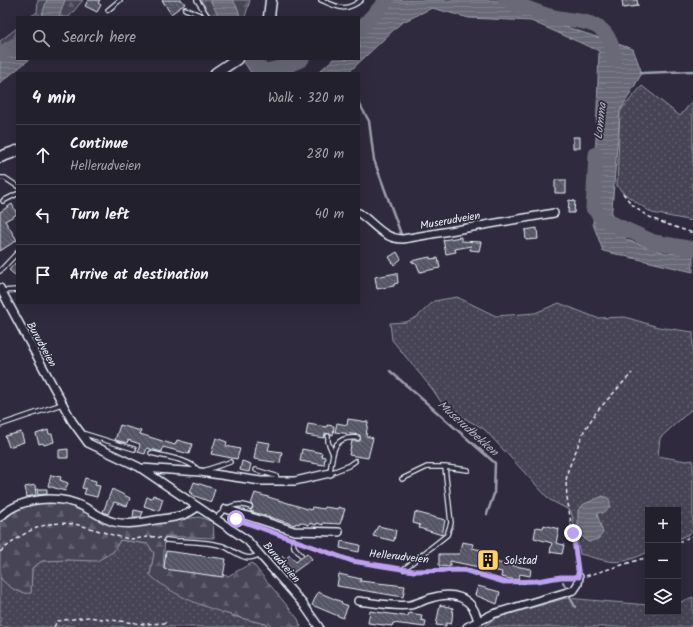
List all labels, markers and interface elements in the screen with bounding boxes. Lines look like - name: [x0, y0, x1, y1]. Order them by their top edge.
- search box: [16, 16, 360, 60]
- text: Search here: [62, 26, 136, 50]
- icon: search: [30, 27, 52, 49]
- text: 4 min: [32, 85, 76, 112]
- text: Walk · 320 m: [268, 88, 344, 109]
- water label: Lomma: [589, 100, 612, 140]
- text: Continue: [70, 132, 128, 156]
- icon: ahead: [32, 144, 54, 166]
- text: 280 m: [307, 144, 344, 165]
- text: Hellerudveien: [70, 156, 141, 177]
- text: Turn left: [70, 203, 130, 227]
- icon: left: [32, 204, 54, 226]
- text: 40 m: [315, 204, 344, 225]
- street label: Muserudveien: [419, 207, 482, 235]
- text: Arrive at destination: [70, 263, 209, 287]
- icon: arrive: [32, 264, 54, 286]
- street label: Burudveien: [21, 318, 61, 371]
- water label: Muserudbekken: [433, 396, 504, 462]
- map controls: [645, 507, 681, 615]
- button: +: [645, 507, 681, 543]
- route start: [227, 510, 245, 528]
- route end: [564, 524, 582, 542]
- street label: Burudveien: [258, 538, 304, 587]
- button: −: [645, 543, 681, 579]
- street label: Hellerudveien: [368, 545, 430, 569]
- building icon: Solstad: [475, 547, 501, 573]
- place label: Solstad: [504, 552, 538, 570]
- button: layers: [645, 579, 681, 615]

